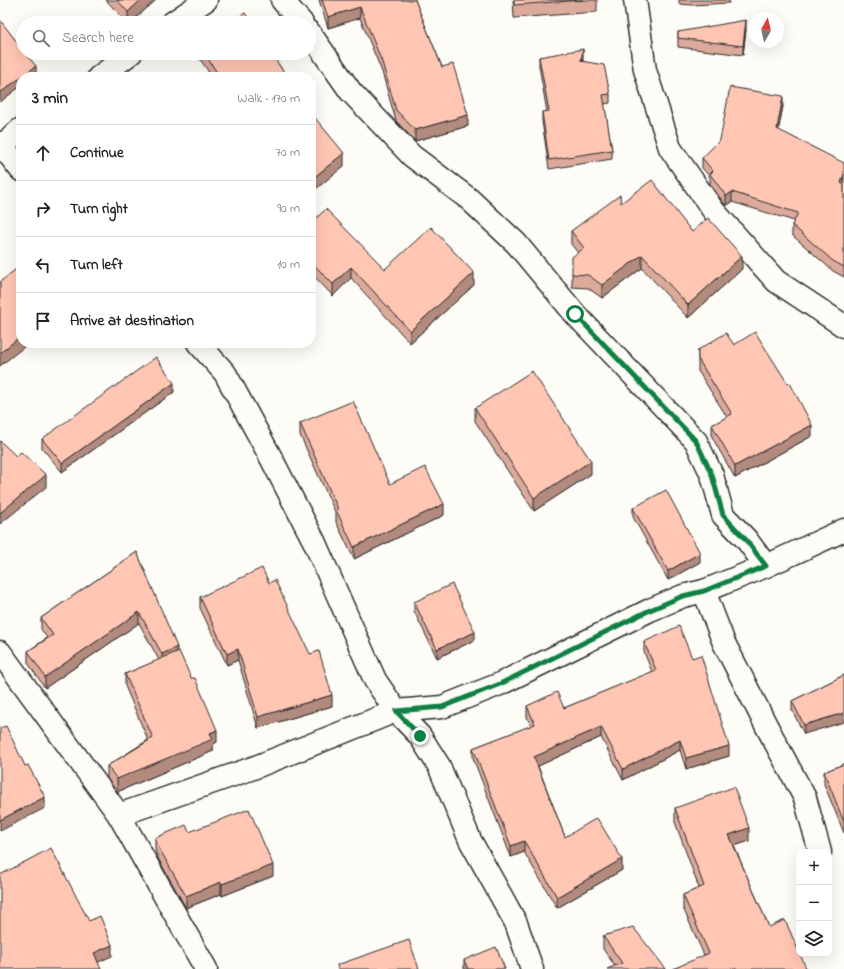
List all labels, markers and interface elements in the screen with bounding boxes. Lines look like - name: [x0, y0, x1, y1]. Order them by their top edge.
- north arrow: [748, 12, 784, 48]
- search box: [16, 16, 316, 60]
- icon: search: [30, 27, 52, 49]
- text: Search here: [62, 27, 134, 49]
- text: 3 min: [32, 86, 68, 111]
- text: Walk · 170 m: [237, 89, 300, 108]
- icon: ahead: [32, 142, 54, 164]
- text: Continue: [70, 142, 124, 164]
- text: 70 m: [276, 143, 300, 162]
- icon: right: [32, 198, 54, 220]
- text: Turn right: [70, 198, 128, 220]
- text: 90 m: [277, 199, 300, 218]
- icon: left: [32, 254, 54, 276]
- text: Turn left: [70, 254, 123, 276]
- text: 10 m: [277, 255, 300, 274]
- route start: [566, 305, 584, 323]
- icon: arrive: [32, 310, 54, 332]
- text: Arrive at destination: [70, 310, 194, 332]
- route end: [411, 727, 429, 745]
- map controls: [796, 849, 832, 957]
- button: +: [796, 849, 832, 885]
- button: −: [796, 885, 832, 921]
- button: layers: [796, 921, 832, 957]

